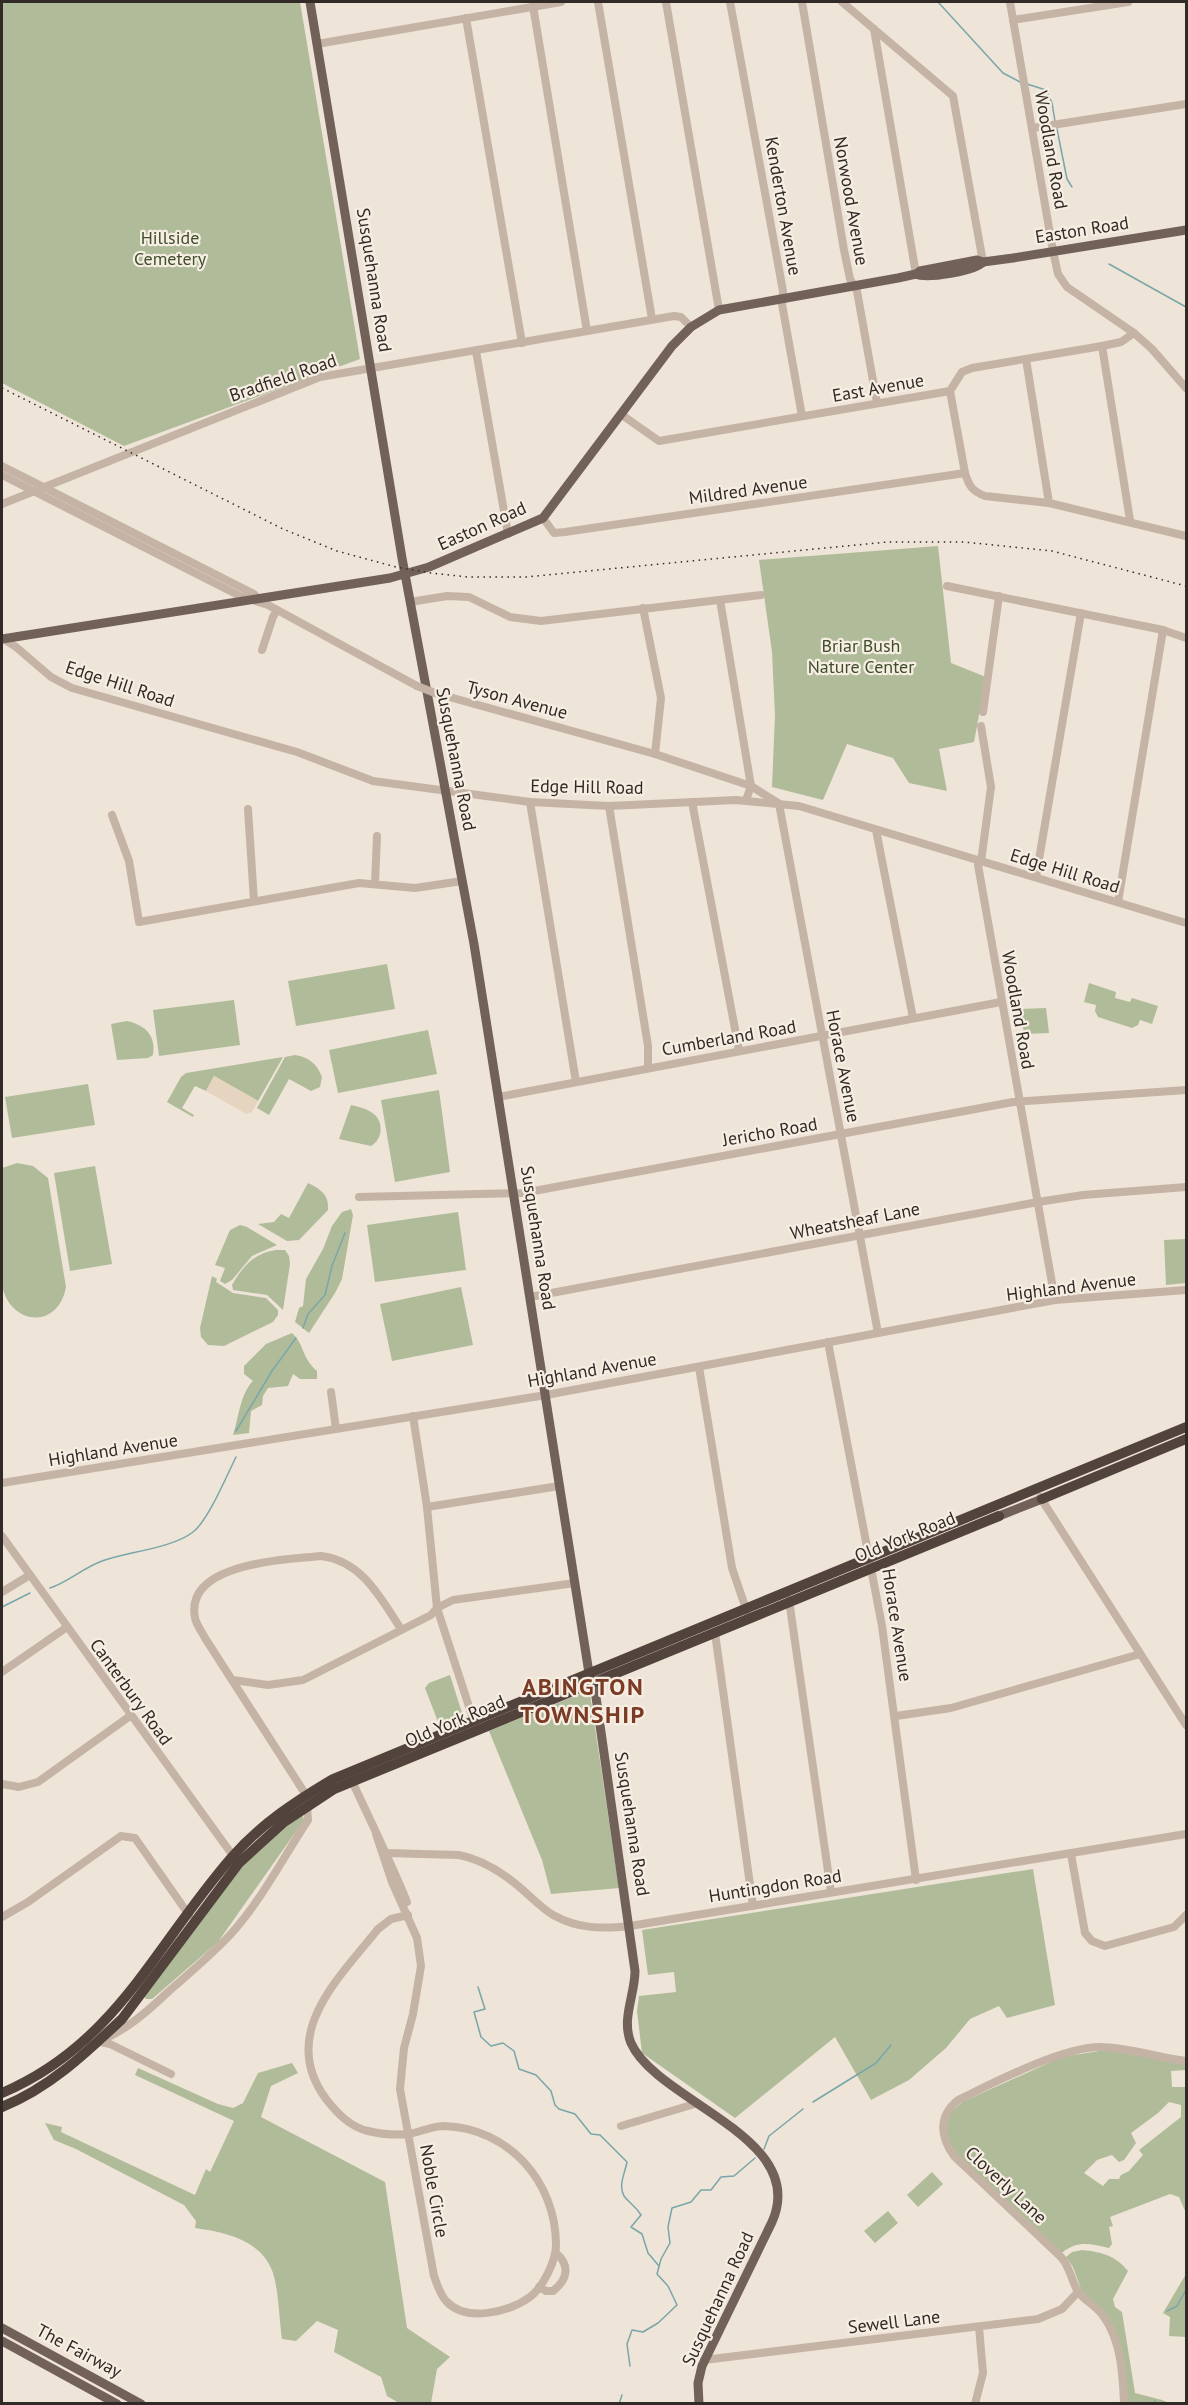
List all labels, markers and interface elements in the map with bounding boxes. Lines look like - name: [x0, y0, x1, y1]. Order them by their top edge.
- street label: Woodland Road: [1030, 89, 1073, 211]
- street label: Kenderton Avenue: [760, 135, 807, 277]
- street label: Norwood Avenue: [829, 135, 874, 267]
- street label: Susquehanna Road: [352, 206, 397, 354]
- street label: Easton Road: [1033, 211, 1130, 248]
- park label: Hillside Cemetery: [134, 226, 207, 270]
- street label: Bradfield Road: [226, 348, 340, 407]
- street label: East Avenue: [830, 368, 926, 407]
- street label: Mildred Avenue: [687, 470, 809, 509]
- street label: Easton Road: [434, 496, 530, 555]
- park label: Briar Bush Nature Center: [808, 634, 914, 678]
- street label: Edge Hill Road: [63, 655, 178, 712]
- street label: Tyson Avenue: [464, 675, 570, 724]
- street label: Susquehanna Road: [431, 685, 482, 833]
- street label: Edge Hill Road: [530, 774, 644, 799]
- street label: Edge Hill Road: [1008, 843, 1123, 898]
- street label: Woodland Road: [997, 949, 1040, 1071]
- street label: Horace Avenue: [821, 1008, 866, 1124]
- street label: Cumberland Road: [660, 1014, 798, 1061]
- street label: Jericho Road: [720, 1112, 819, 1151]
- street label: Susquehanna Road: [516, 1164, 561, 1312]
- street label: Wheatsheaf Lane: [788, 1197, 922, 1244]
- street label: Highland Avenue: [1005, 1267, 1137, 1306]
- street label: Highland Avenue: [526, 1347, 658, 1392]
- street label: Highland Avenue: [47, 1428, 179, 1471]
- street label: Old York Road: [851, 1506, 959, 1567]
- street label: Horace Avenue: [877, 1567, 918, 1683]
- street label: Canterbury Road: [85, 1634, 178, 1749]
- district label: ABINGTON TOWNSHIP: [520, 1671, 646, 1730]
- street label: Old York Road: [401, 1689, 508, 1752]
- street label: Susquehanna Road: [610, 1750, 655, 1898]
- street label: Huntingdon Road: [707, 1864, 843, 1907]
- street label: Cloverly Lane: [961, 2141, 1052, 2228]
- street label: Noble Circle: [415, 2142, 454, 2239]
- street label: Susquehanna Road: [676, 2228, 759, 2370]
- street label: Sewell Lane: [846, 2304, 941, 2339]
- street label: The Fairway: [33, 2318, 126, 2383]

